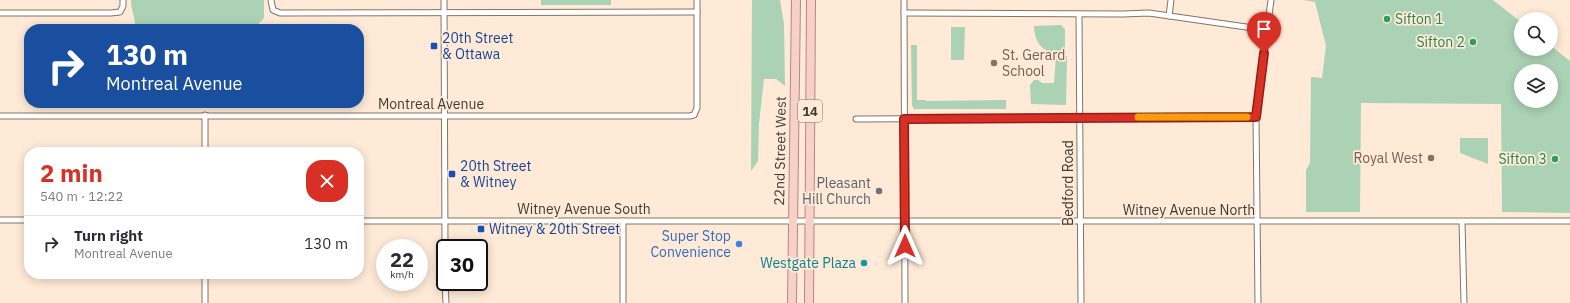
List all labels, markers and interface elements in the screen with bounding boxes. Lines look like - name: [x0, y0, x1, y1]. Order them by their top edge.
- place label: Sifton 1: [1395, 10, 1444, 28]
- pin: [1247, 12, 1281, 53]
- map controls: [1514, 12, 1558, 108]
- button: search: [1514, 12, 1558, 56]
- marker: Sifton 1: [1382, 14, 1392, 24]
- icon: arrive: [1253, 18, 1275, 40]
- place label: 20th Street & Ottawa: [442, 29, 513, 63]
- place label: Sifton 2: [1416, 33, 1465, 51]
- text: 130 m: [106, 36, 188, 73]
- marker: Sifton 2: [1468, 37, 1478, 47]
- icon: right: [40, 40, 92, 92]
- marker: 20th Street & Ottawa: [429, 41, 439, 51]
- place label: St. Gerard School: [1002, 46, 1065, 80]
- marker: St. Gerard School: [989, 58, 999, 68]
- button: layers: [1514, 64, 1558, 108]
- text: Montreal Avenue: [106, 72, 243, 95]
- street label: Montreal Avenue: [378, 95, 484, 113]
- street label: 22nd Street West: [770, 96, 790, 206]
- road number: 14: [798, 100, 822, 122]
- street label: Bedford Road: [1059, 140, 1077, 226]
- place label: Royal West: [1354, 149, 1423, 167]
- place label: Sifton 3: [1498, 150, 1547, 168]
- marker: Royal West: [1426, 153, 1436, 163]
- marker: Sifton 3: [1550, 154, 1560, 164]
- text: 2 min: [40, 157, 103, 189]
- place label: 20th Street & Witney: [460, 157, 531, 191]
- button: close: [306, 160, 348, 202]
- marker: 20th Street & Witney: [447, 169, 457, 179]
- place label: Pleasant Hill Church: [802, 174, 871, 208]
- marker: Pleasant Hill Church: [874, 186, 884, 196]
- text: 540 m · 12:22: [40, 188, 123, 205]
- street label: Witney Avenue South: [517, 200, 651, 218]
- street label: Witney Avenue North: [1123, 201, 1255, 219]
- place label: Witney & 20th Street: [489, 220, 620, 238]
- marker: Witney & 20th Street: [476, 224, 486, 234]
- position arrow: [884, 225, 926, 267]
- text: Turn right: [74, 226, 143, 245]
- place label: Super Stop Convenience: [650, 227, 731, 261]
- icon: right: [40, 233, 62, 255]
- text: 130 m: [304, 234, 348, 253]
- speed limit sign: 30: [436, 239, 488, 291]
- marker: Super Stop Convenience: [734, 239, 744, 249]
- text: Montreal Avenue: [74, 245, 173, 262]
- text: 22: [390, 246, 414, 273]
- place label: Westgate Plaza: [760, 254, 857, 272]
- marker: Westgate Plaza: [859, 258, 869, 268]
- text: km/h: [390, 268, 414, 281]

